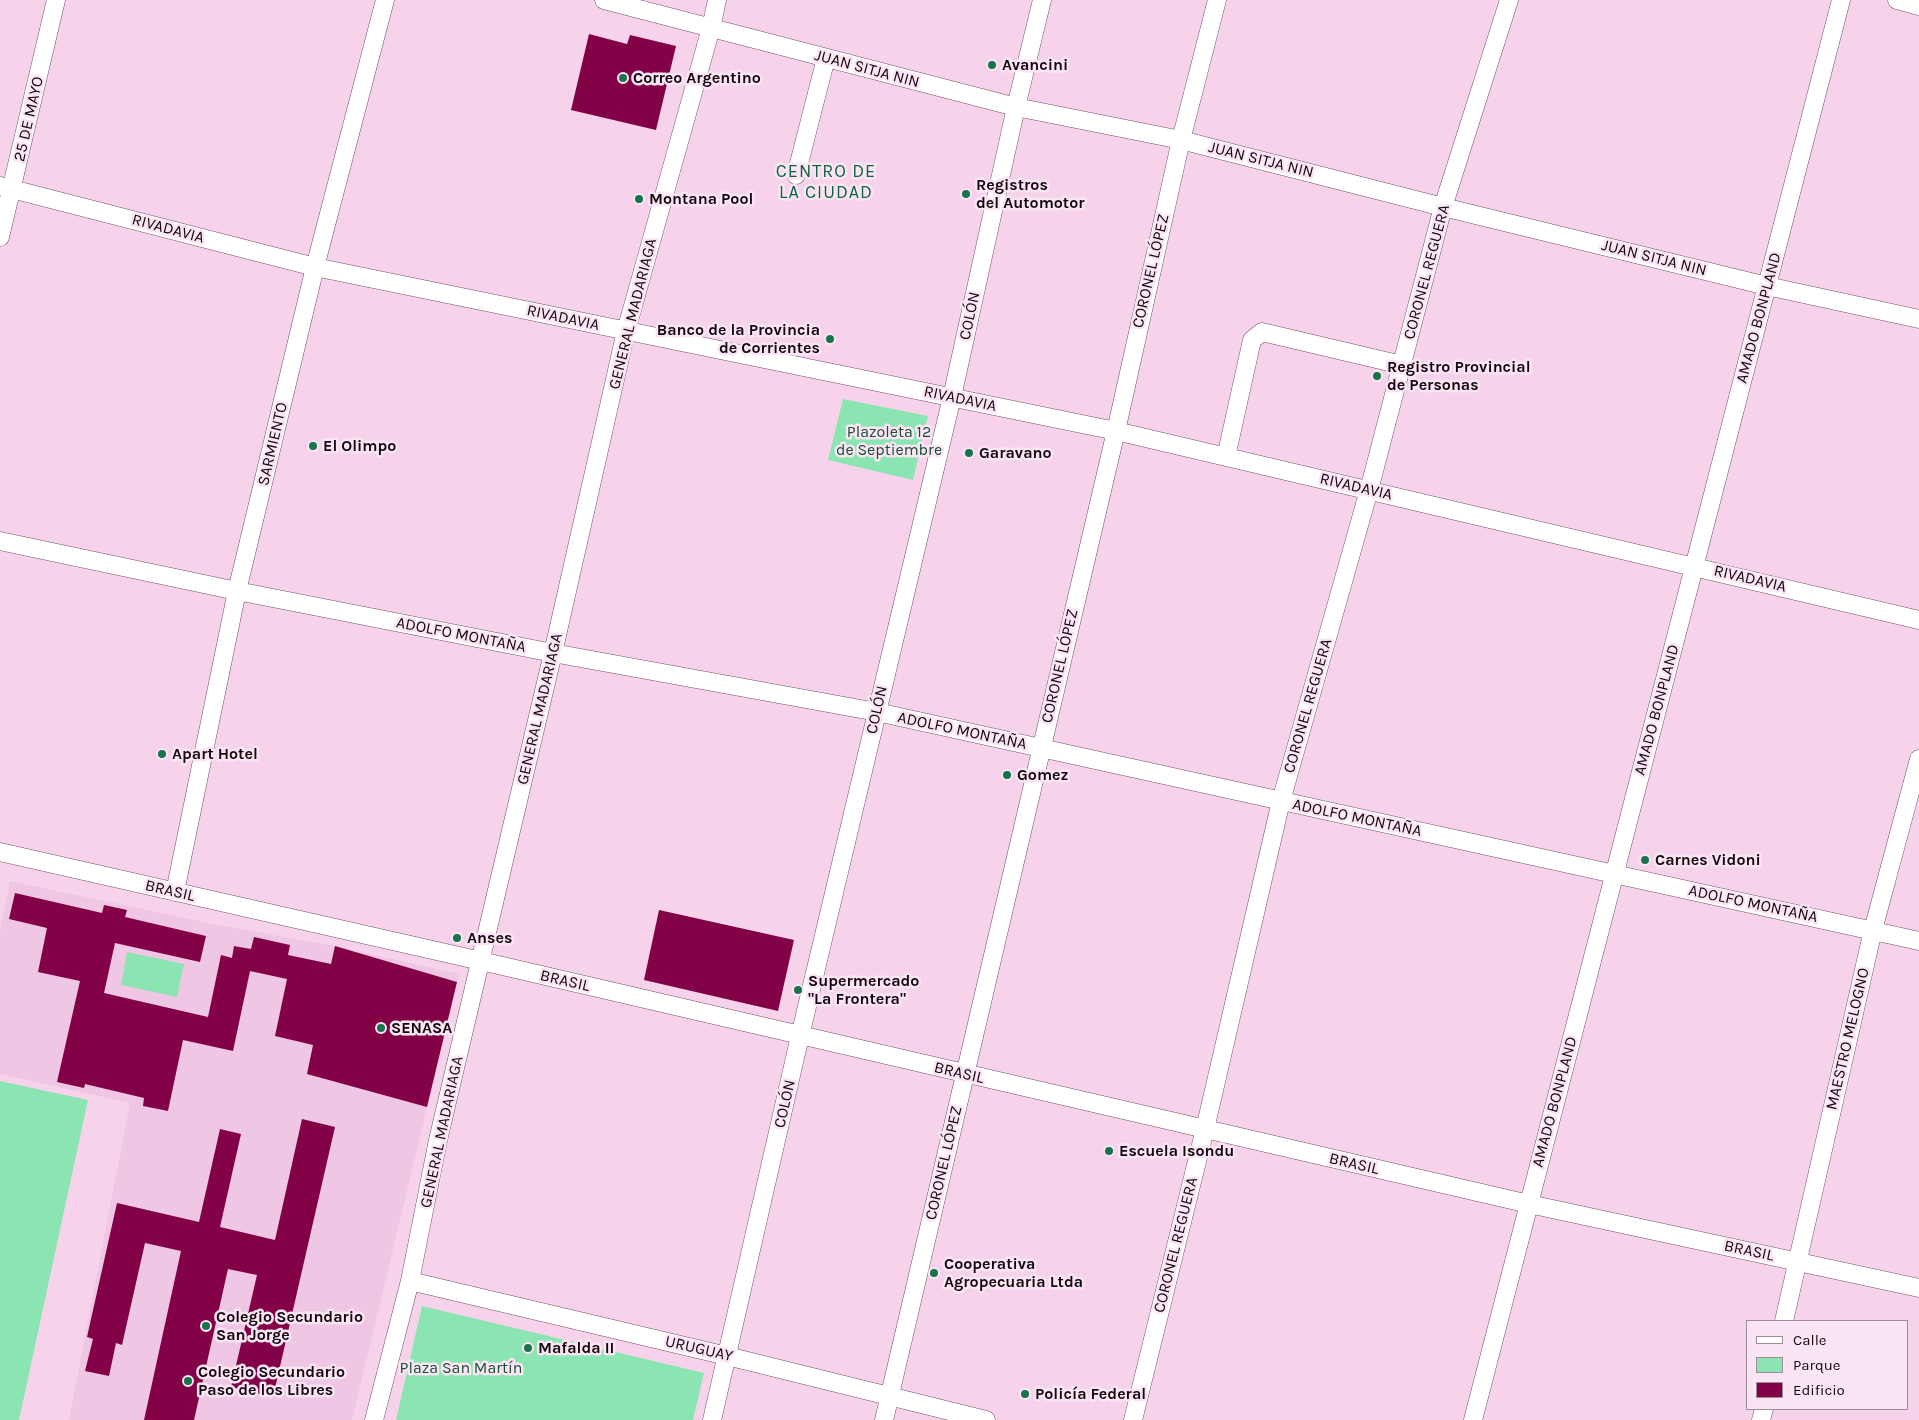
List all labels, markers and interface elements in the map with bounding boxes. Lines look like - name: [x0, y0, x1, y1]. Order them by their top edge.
- street label: JUAN SITJA NIN: [812, 46, 922, 92]
- place label: Avancini: [1002, 55, 1068, 75]
- marker: Avancini: [986, 59, 998, 71]
- place label: Correo Argentino: [633, 68, 761, 88]
- marker: Correo Argentino: [617, 72, 629, 84]
- street label: 25 DE MAYO: [10, 75, 48, 163]
- street label: JUAN SITJA NIN: [1206, 138, 1316, 182]
- district label: CENTRO DE LA CIUDAD: [775, 161, 877, 203]
- place label: Registros del Automotor: [976, 175, 1085, 213]
- marker: Registros del Automotor: [960, 188, 972, 200]
- place label: Montana Pool: [649, 189, 753, 209]
- marker: Montana Pool: [633, 193, 645, 205]
- street label: CORONEL REGUERA: [1400, 202, 1454, 342]
- street label: RIVADAVIA: [130, 210, 206, 248]
- street label: CORONEL LÓPEZ: [1129, 212, 1173, 330]
- street label: GENERAL MADARIAGA: [605, 236, 661, 392]
- street label: JUAN SITJA NIN: [1599, 236, 1709, 280]
- street label: AMADO BONPLAND: [1732, 250, 1786, 386]
- street label: COLÓN: [956, 290, 984, 342]
- street label: RIVADAVIA: [525, 301, 601, 335]
- place label: Banco de la Provincia de Corrientes: [657, 320, 820, 358]
- marker: Banco de la Provincia de Corrientes: [824, 333, 836, 345]
- place label: Registro Provincial de Personas: [1387, 357, 1531, 395]
- marker: Registro Provincial de Personas: [1371, 370, 1383, 382]
- street label: RIVADAVIA: [922, 382, 998, 416]
- street label: SARMIENTO: [254, 400, 292, 488]
- park label: Plazoleta 12 de Septiembre: [836, 422, 942, 460]
- place label: El Olimpo: [323, 436, 396, 456]
- marker: El Olimpo: [307, 440, 319, 452]
- place label: Garavano: [979, 443, 1052, 463]
- marker: Garavano: [963, 447, 975, 459]
- street label: RIVADAVIA: [1318, 469, 1394, 505]
- street label: RIVADAVIA: [1712, 561, 1788, 597]
- street label: CORONEL LÓPEZ: [1038, 607, 1082, 725]
- street label: ADOLFO MONTAÑA: [395, 613, 527, 657]
- street label: GENERAL MADARIAGA: [513, 631, 567, 787]
- street label: CORONEL REGUERA: [1280, 637, 1336, 775]
- street label: AMADO BONPLAND: [1630, 642, 1684, 778]
- street label: COLÓN: [862, 684, 892, 736]
- street label: ADOLFO MONTAÑA: [896, 708, 1028, 754]
- place label: Apart Hotel: [172, 744, 258, 764]
- marker: Apart Hotel: [156, 748, 168, 760]
- place label: Gomez: [1017, 765, 1068, 785]
- marker: Gomez: [1001, 769, 1013, 781]
- street label: ADOLFO MONTAÑA: [1291, 795, 1423, 841]
- place label: Carnes Vidoni: [1655, 850, 1761, 870]
- marker: Carnes Vidoni: [1639, 854, 1651, 866]
- street label: BRASIL: [143, 876, 197, 906]
- street label: ADOLFO MONTAÑA: [1687, 881, 1819, 927]
- place label: Anses: [467, 928, 512, 948]
- marker: Anses: [451, 932, 463, 944]
- street label: BRASIL: [538, 966, 592, 996]
- street label: MAESTRO MELOGNO: [1822, 966, 1874, 1112]
- place label: Supermercado "La Frontera": [808, 971, 919, 1009]
- marker: Supermercado "La Frontera": [792, 984, 804, 996]
- place label: SENASA: [391, 1018, 452, 1038]
- marker: SENASA: [375, 1022, 387, 1034]
- street label: AMADO BONPLAND: [1528, 1034, 1582, 1170]
- street label: GENERAL MADARIAGA: [416, 1054, 468, 1210]
- street label: BRASIL: [932, 1058, 986, 1088]
- street label: COLÓN: [770, 1078, 800, 1130]
- street label: CORONEL LÓPEZ: [922, 1104, 966, 1222]
- place label: Escuela Isondu: [1119, 1141, 1234, 1161]
- marker: Escuela Isondu: [1103, 1145, 1115, 1157]
- street label: BRASIL: [1327, 1149, 1381, 1179]
- street label: CORONEL REGUERA: [1150, 1175, 1202, 1315]
- street label: BRASIL: [1722, 1236, 1776, 1266]
- place label: Cooperativa Agropecuaria Ltda: [944, 1254, 1083, 1292]
- marker: Cooperativa Agropecuaria Ltda: [928, 1267, 940, 1279]
- place label: Colegio Secundario San Jorge: [216, 1307, 363, 1345]
- marker: Colegio Secundario San Jorge: [200, 1320, 212, 1332]
- legend: [1746, 1320, 1909, 1410]
- text: Calle: [1793, 1331, 1827, 1349]
- street label: URUGUAY: [663, 1332, 735, 1366]
- place label: Mafalda II: [538, 1338, 614, 1358]
- marker: Mafalda II: [522, 1342, 534, 1354]
- text: Parque: [1793, 1356, 1841, 1374]
- park label: Plaza San Martín: [400, 1358, 522, 1378]
- place label: Colegio Secundario Paso de los Libres: [198, 1362, 345, 1400]
- marker: Colegio Secundario Paso de los Libres: [182, 1375, 194, 1387]
- text: Edificio: [1793, 1381, 1845, 1399]
- place label: Policía Federal: [1035, 1384, 1146, 1404]
- marker: Policía Federal: [1019, 1388, 1031, 1400]

